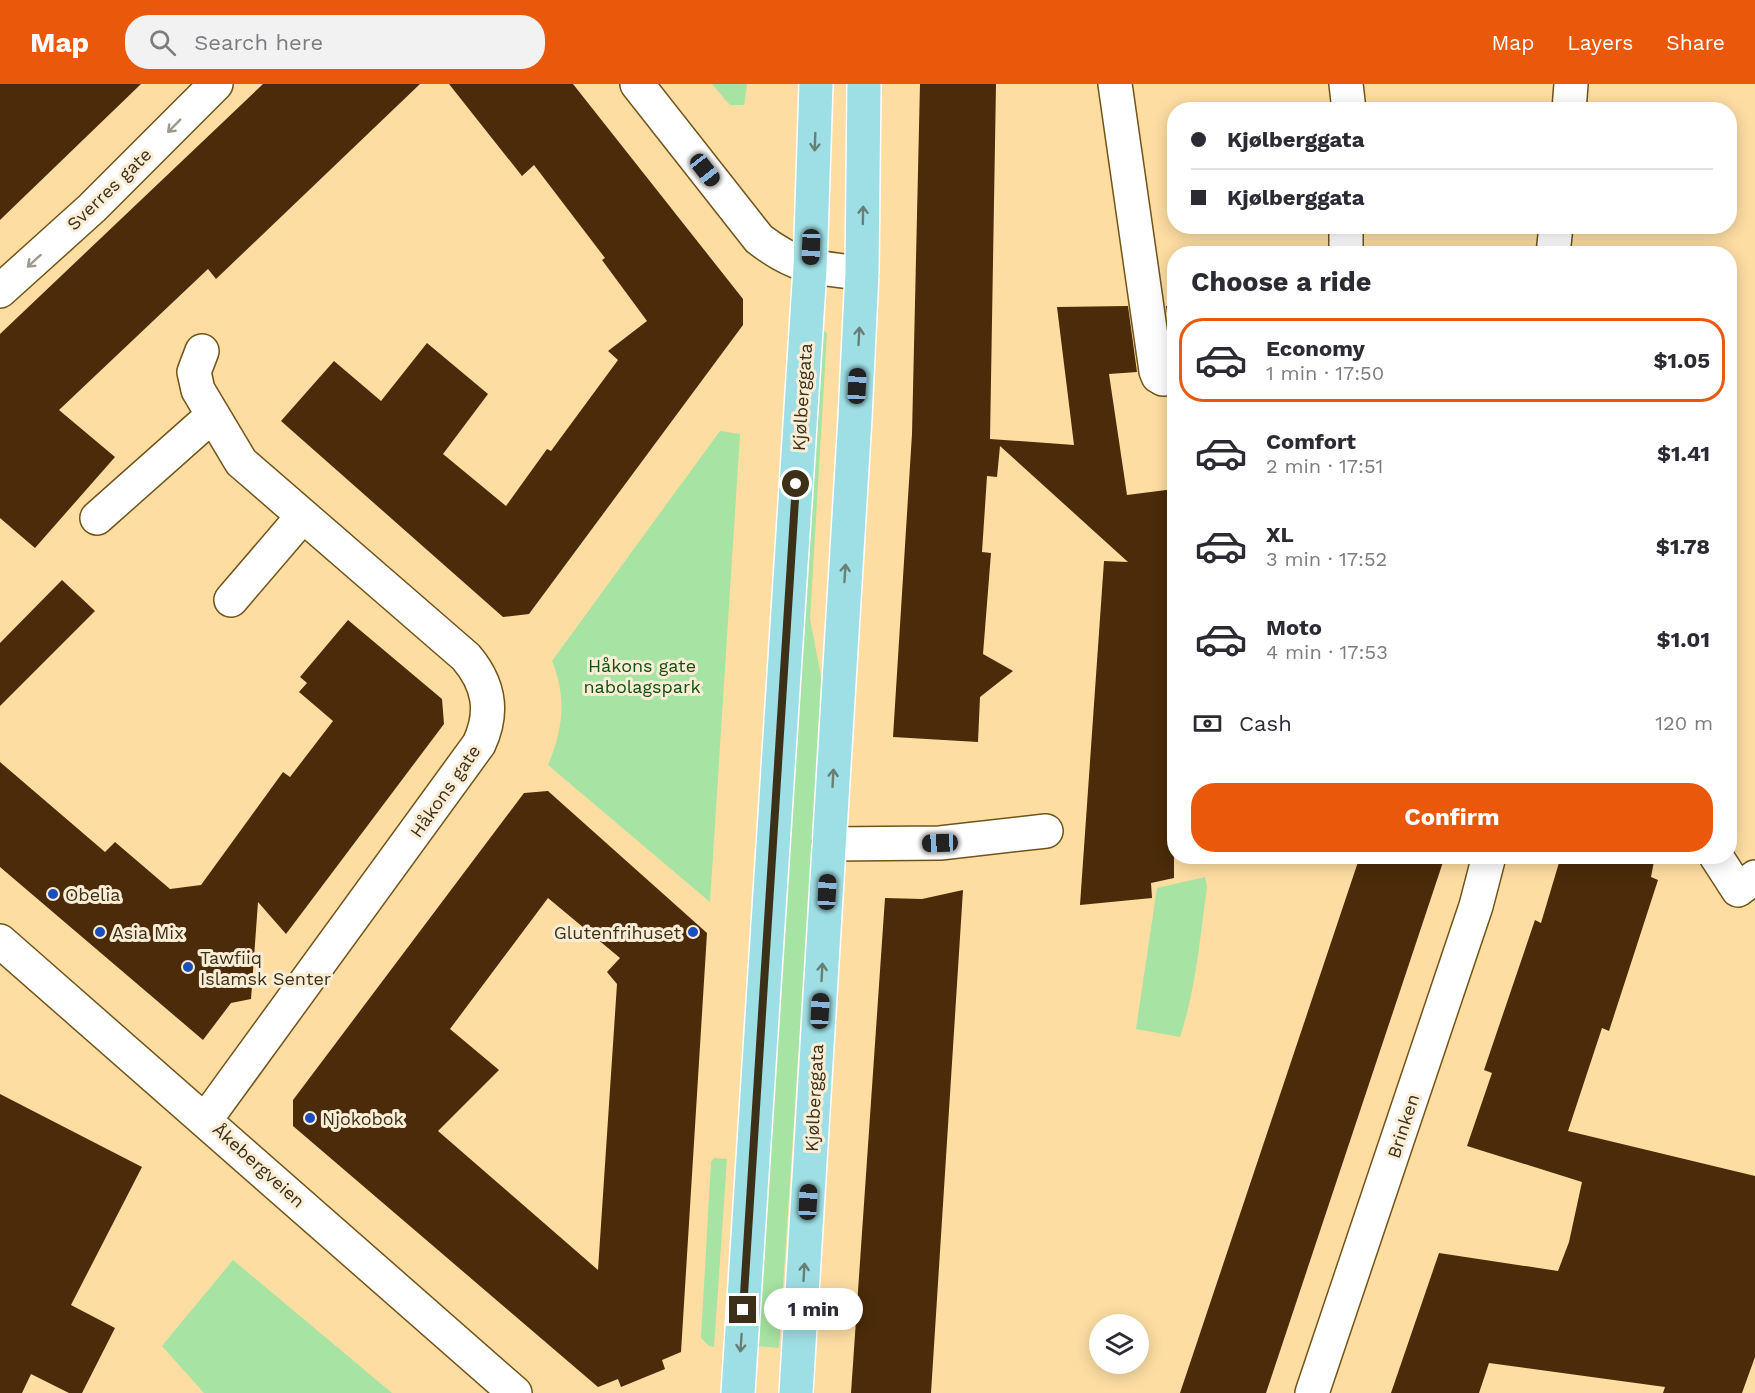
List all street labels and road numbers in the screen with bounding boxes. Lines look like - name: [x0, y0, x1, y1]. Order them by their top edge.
- street label: Sverres gate: [63, 144, 155, 234]
- street label: Kjølberggata: [788, 342, 816, 452]
- street label: Håkons gate: [405, 741, 485, 841]
- street label: Kjølberggata: [801, 1043, 827, 1153]
- street label: Brinken: [1383, 1091, 1423, 1161]
- street label: Åkebergveien: [209, 1118, 309, 1212]

